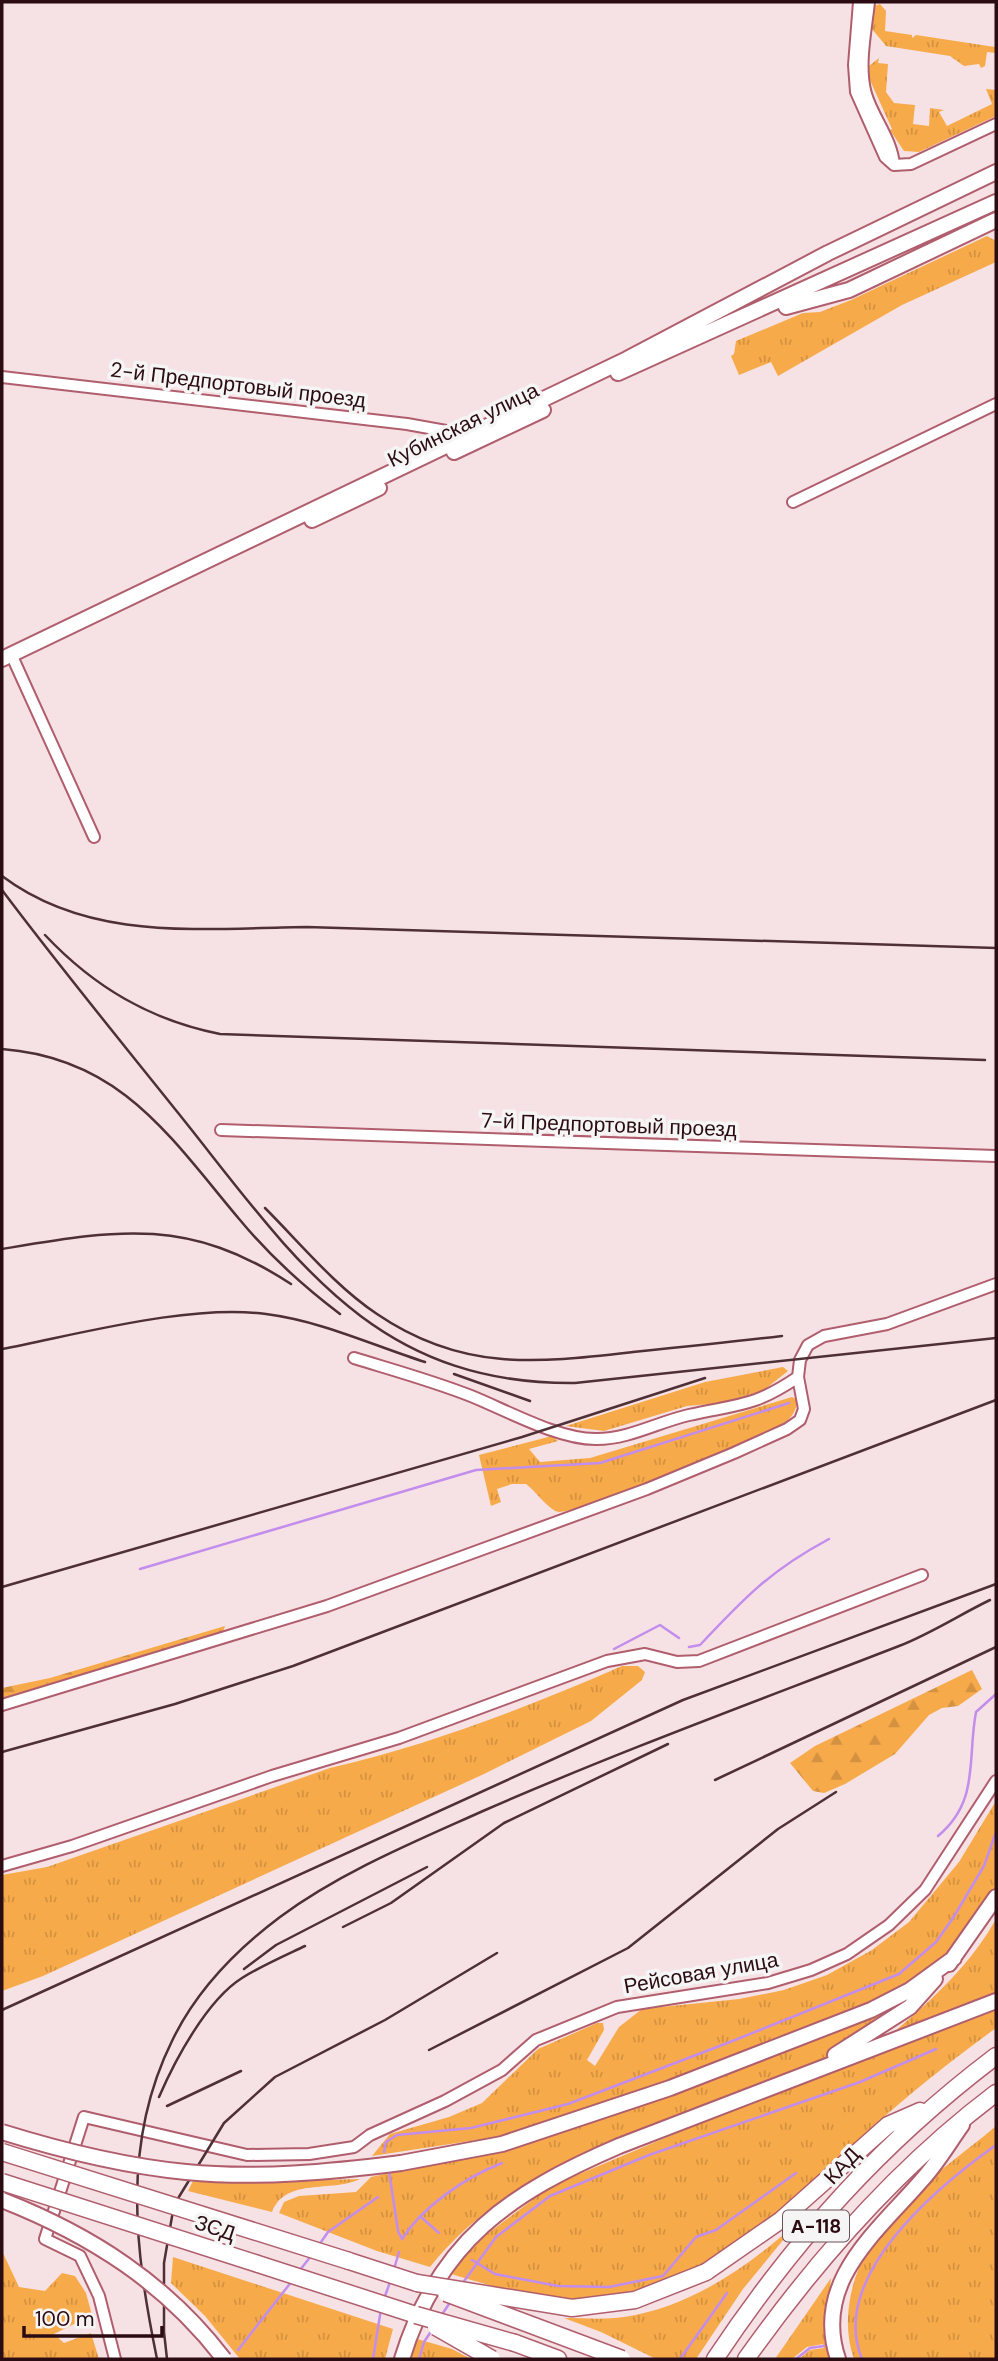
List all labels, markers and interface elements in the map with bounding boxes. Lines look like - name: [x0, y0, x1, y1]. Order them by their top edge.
- street label: 2-й Предпортовый проезд: [109, 355, 367, 415]
- street label: Кубинская улица: [383, 376, 544, 474]
- street label: 7-й Предпортовый проезд: [481, 1107, 737, 1143]
- street label: Рейсовая улица: [622, 1946, 781, 2000]
- street label: КАД: [818, 2141, 866, 2191]
- street label: ЗСД: [191, 2208, 239, 2248]
- road number: А-118: [783, 2210, 849, 2242]
- scale bar: [24, 2294, 163, 2338]
- text: 100 m: [35, 2305, 95, 2333]

